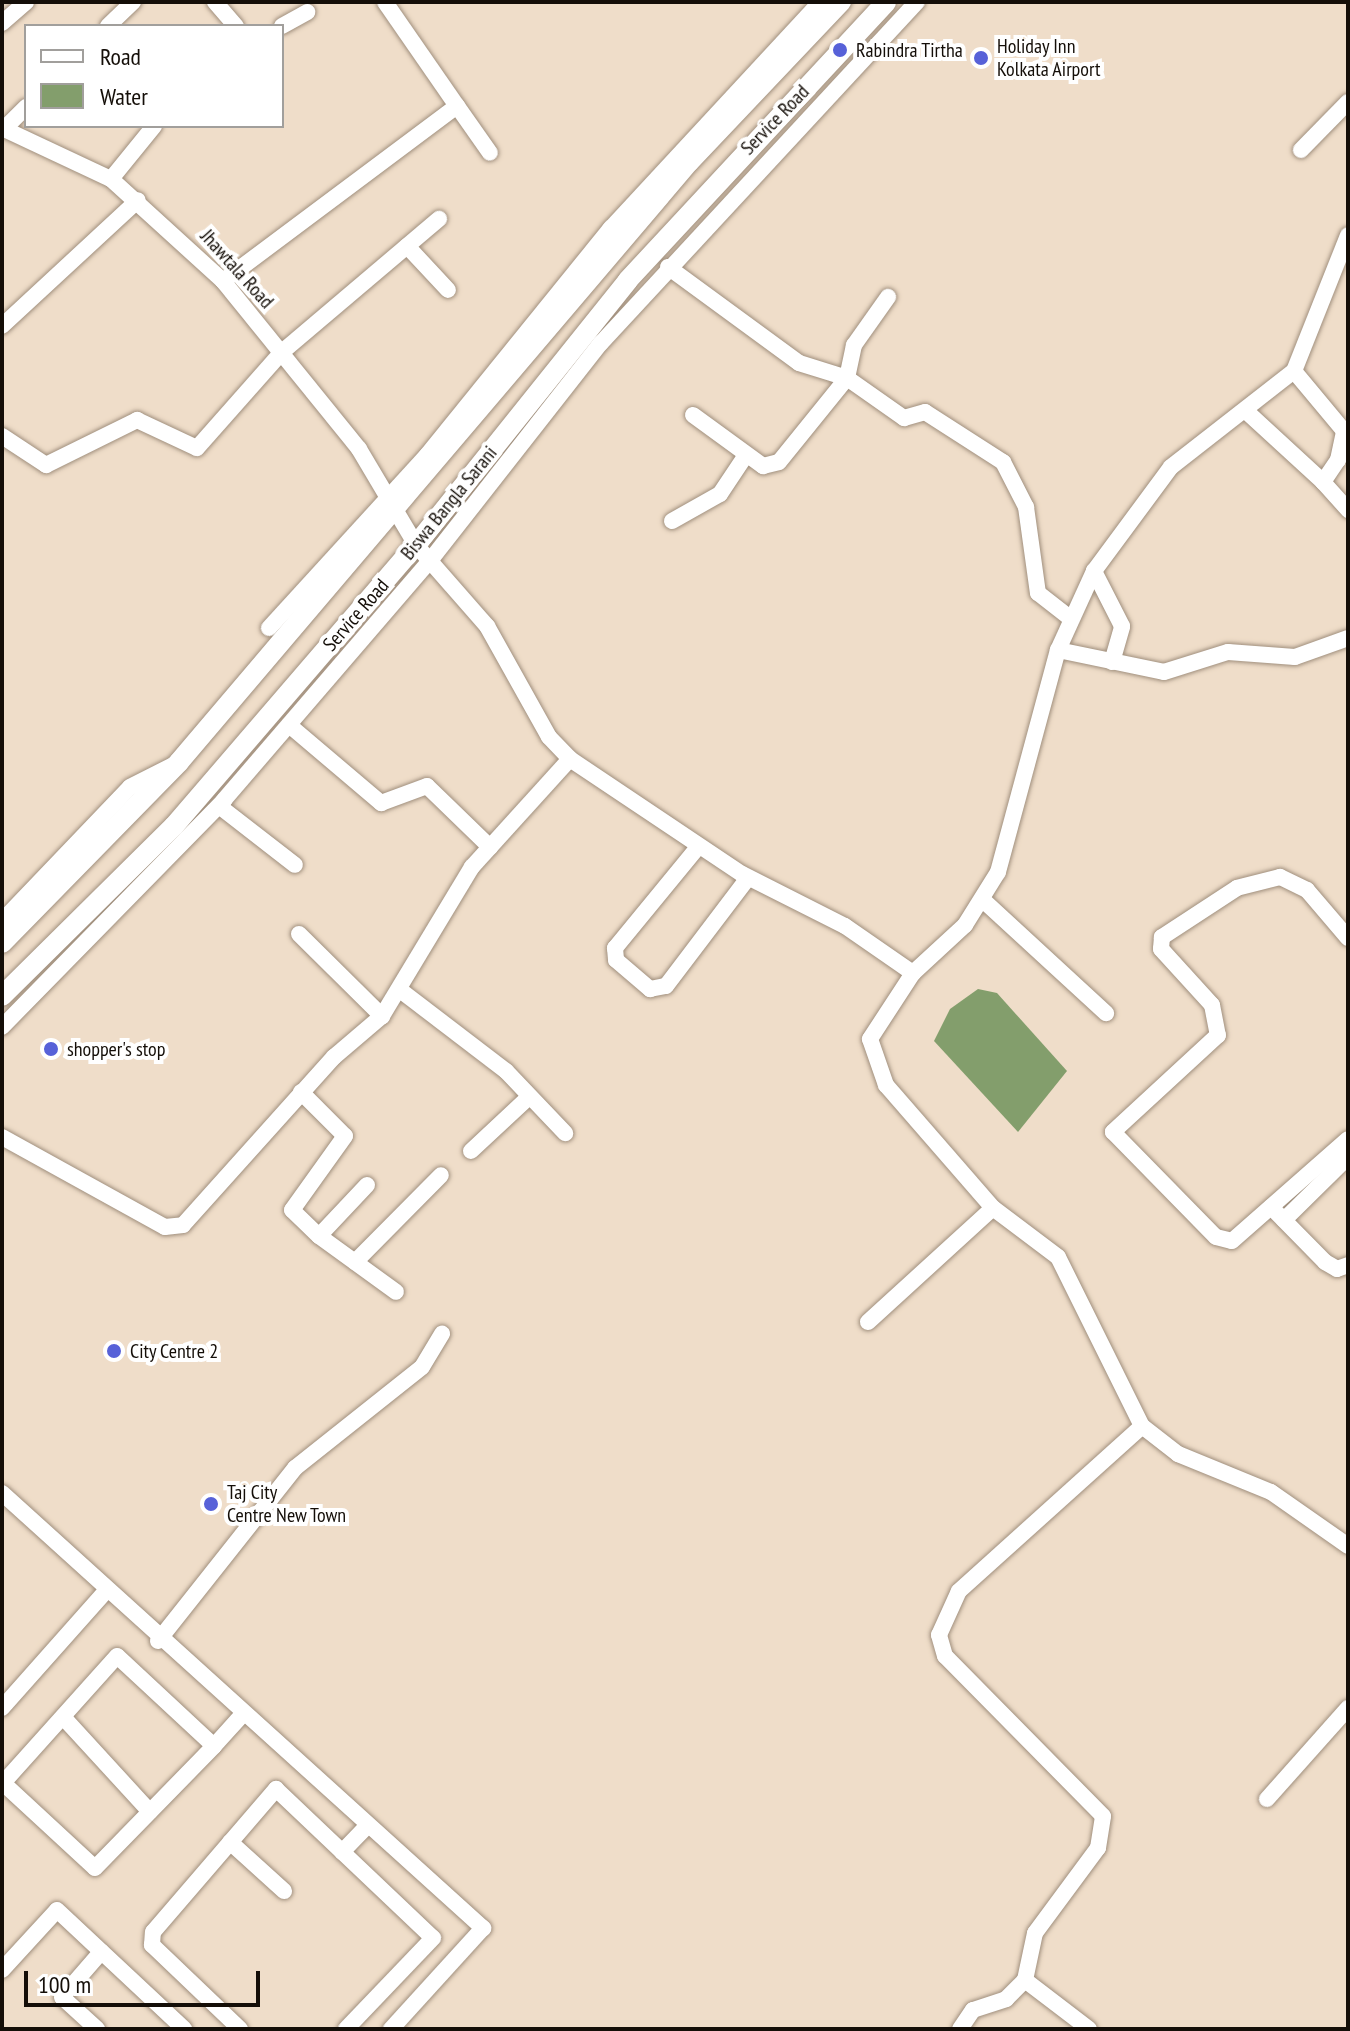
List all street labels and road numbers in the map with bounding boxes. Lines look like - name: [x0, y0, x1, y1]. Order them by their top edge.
- street label: Service Road: [736, 80, 814, 160]
- street label: Jhawtala Road: [195, 225, 279, 313]
- street label: Biswa Bangla Sarani: [396, 441, 502, 565]
- street label: Service Road: [318, 574, 394, 656]

